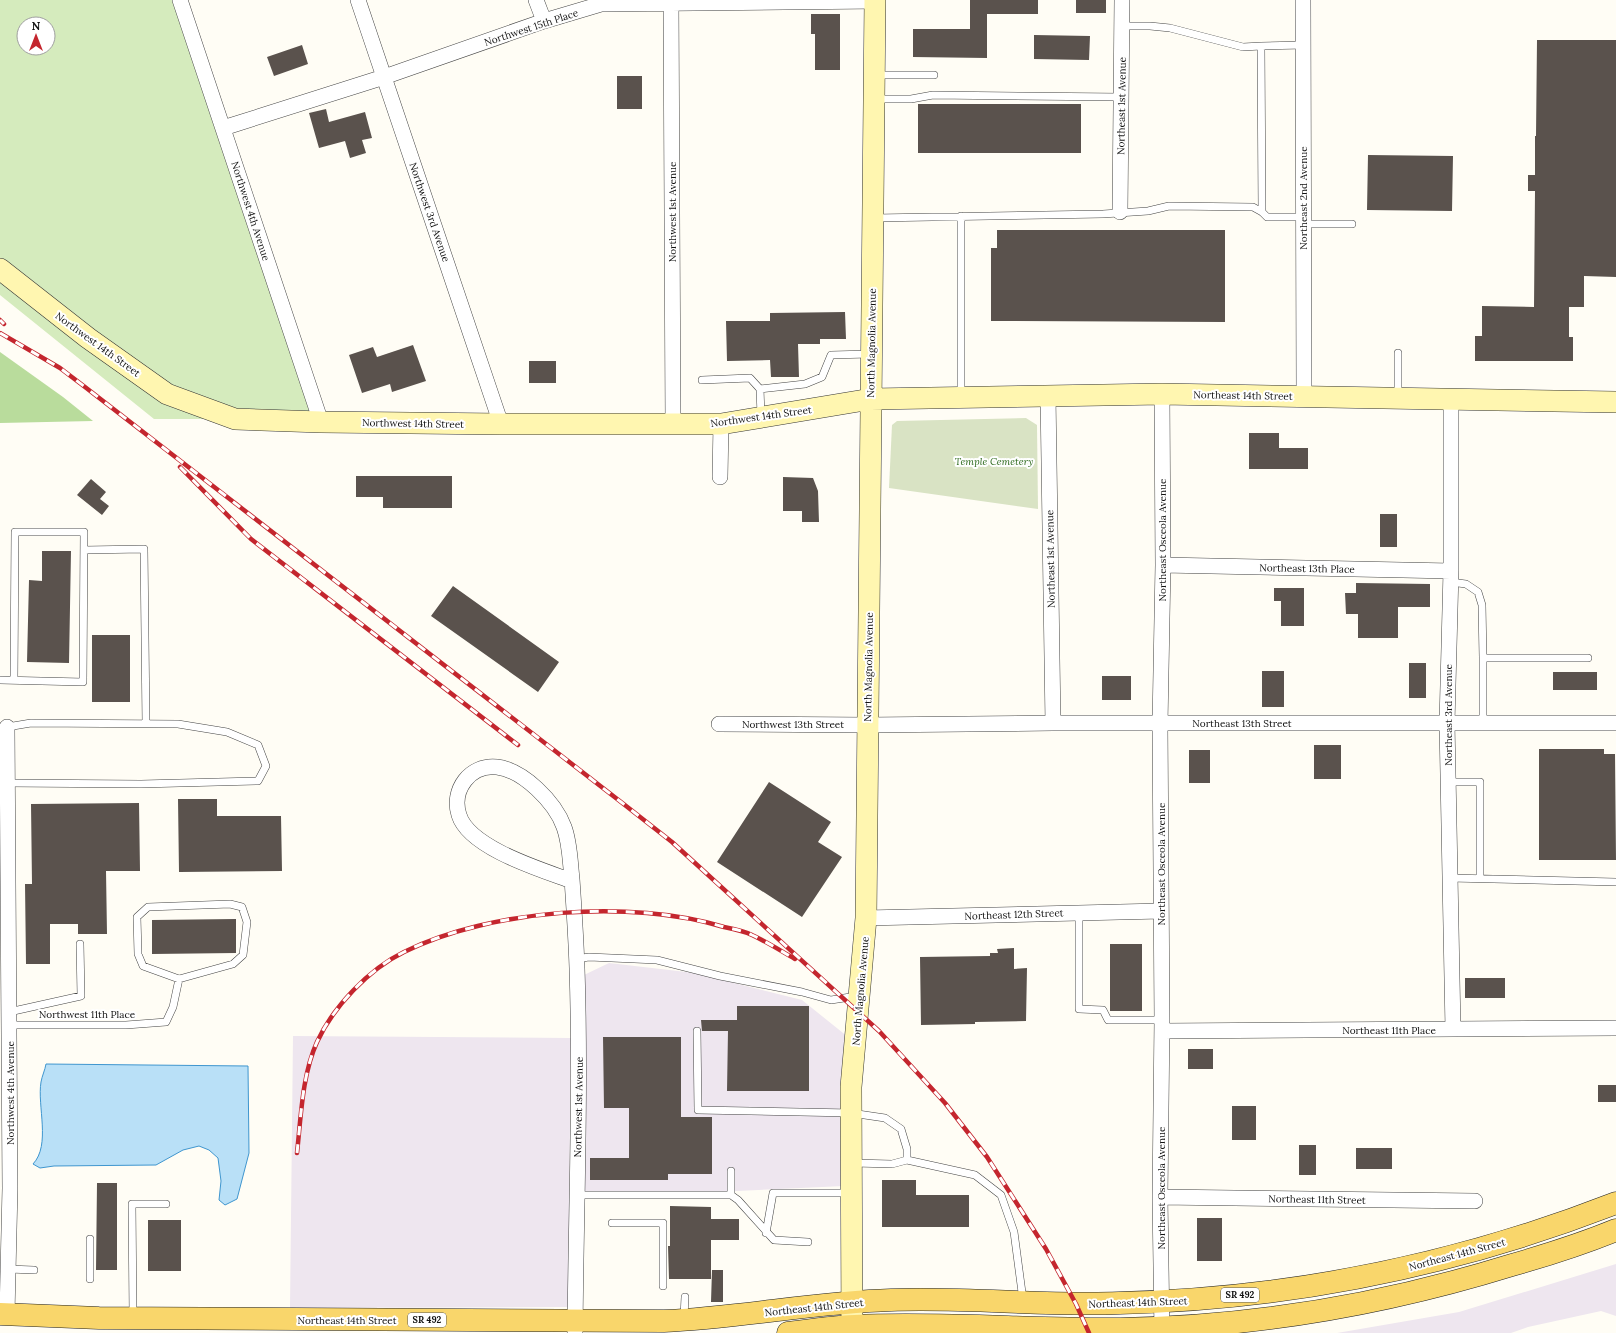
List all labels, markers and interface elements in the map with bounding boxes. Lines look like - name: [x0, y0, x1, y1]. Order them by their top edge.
- street label: Northwest 15th Place: [482, 6, 580, 49]
- north arrow: [16, 16, 56, 56]
- text: N: [32, 19, 41, 33]
- street label: Northeast 1st Avenue: [1114, 56, 1129, 155]
- street label: Northeast 2nd Avenue: [1297, 146, 1310, 250]
- street label: Northwest 4th Avenue: [228, 160, 273, 263]
- street label: Northwest 3rd Avenue: [406, 161, 453, 264]
- street label: Northwest 1st Avenue: [666, 161, 679, 262]
- street label: North Magnolia Avenue: [864, 288, 879, 398]
- street label: Northwest 14th Street: [53, 309, 143, 380]
- street label: Northeast 14th Street: [1193, 388, 1293, 403]
- street label: Northwest 14th Street: [710, 403, 813, 430]
- street label: Northwest 14th Street: [362, 416, 464, 431]
- park label: Temple Cemetery: [955, 455, 1033, 468]
- street label: Northeast Osceola Avenue: [1156, 478, 1169, 601]
- street label: Northeast 1st Avenue: [1043, 509, 1058, 608]
- street label: Northeast 13th Place: [1259, 561, 1355, 576]
- street label: North Magnolia Avenue: [861, 612, 876, 722]
- street label: Northeast 3rd Avenue: [1442, 664, 1455, 766]
- street label: Northeast 13th Street: [1192, 717, 1292, 730]
- street label: Northwest 13th Street: [742, 718, 844, 731]
- street label: Northeast Osceola Avenue: [1155, 802, 1168, 925]
- street label: Northeast 12th Street: [964, 906, 1064, 923]
- street label: North Magnolia Avenue: [849, 935, 872, 1046]
- street label: Northwest 11th Place: [39, 1008, 136, 1021]
- street label: Northeast 11th Place: [1342, 1024, 1436, 1037]
- street label: Northwest 4th Avenue: [4, 1040, 17, 1145]
- street label: Northwest 1st Avenue: [571, 1056, 586, 1157]
- street label: Northeast Osceola Avenue: [1155, 1126, 1168, 1249]
- street label: Northeast 11th Street: [1268, 1192, 1366, 1207]
- street label: Northeast 14th Street: [1408, 1235, 1507, 1274]
- road number: SR 492: [1221, 1288, 1259, 1302]
- street label: Northeast 14th Street: [1088, 1294, 1188, 1311]
- street label: Northeast 14th Street: [764, 1296, 864, 1319]
- road number: SR 492: [408, 1313, 446, 1327]
- street label: Northeast 14th Street: [297, 1314, 397, 1327]

